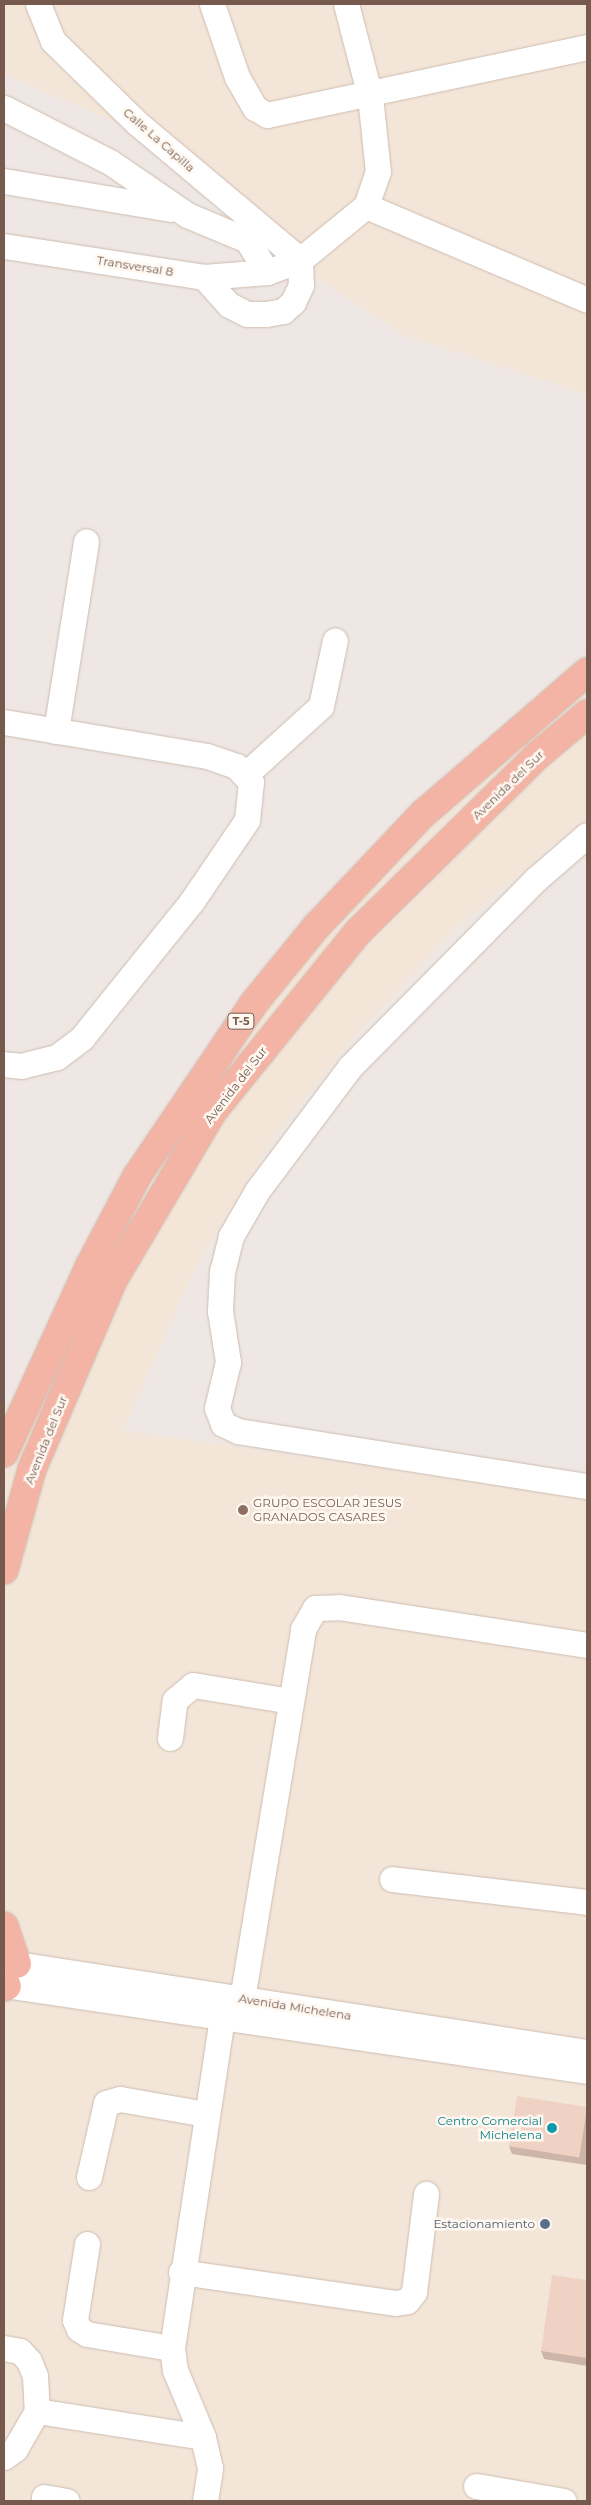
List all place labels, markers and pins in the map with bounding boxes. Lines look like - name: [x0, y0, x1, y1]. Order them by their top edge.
- place label: GRUPO ESCOLAR JESUS GRANADOS CASARES: [253, 1496, 402, 1524]
- marker: GRUPO ESCOLAR JESUS GRANADOS CASARES: [237, 1504, 249, 1516]
- place label: Centro Comercial Michelena: [438, 2114, 542, 2142]
- marker: Centro Comercial Michelena: [546, 2122, 558, 2134]
- place label: Estacionamiento: [433, 2217, 535, 2231]
- marker: Estacionamiento: [539, 2218, 551, 2230]

